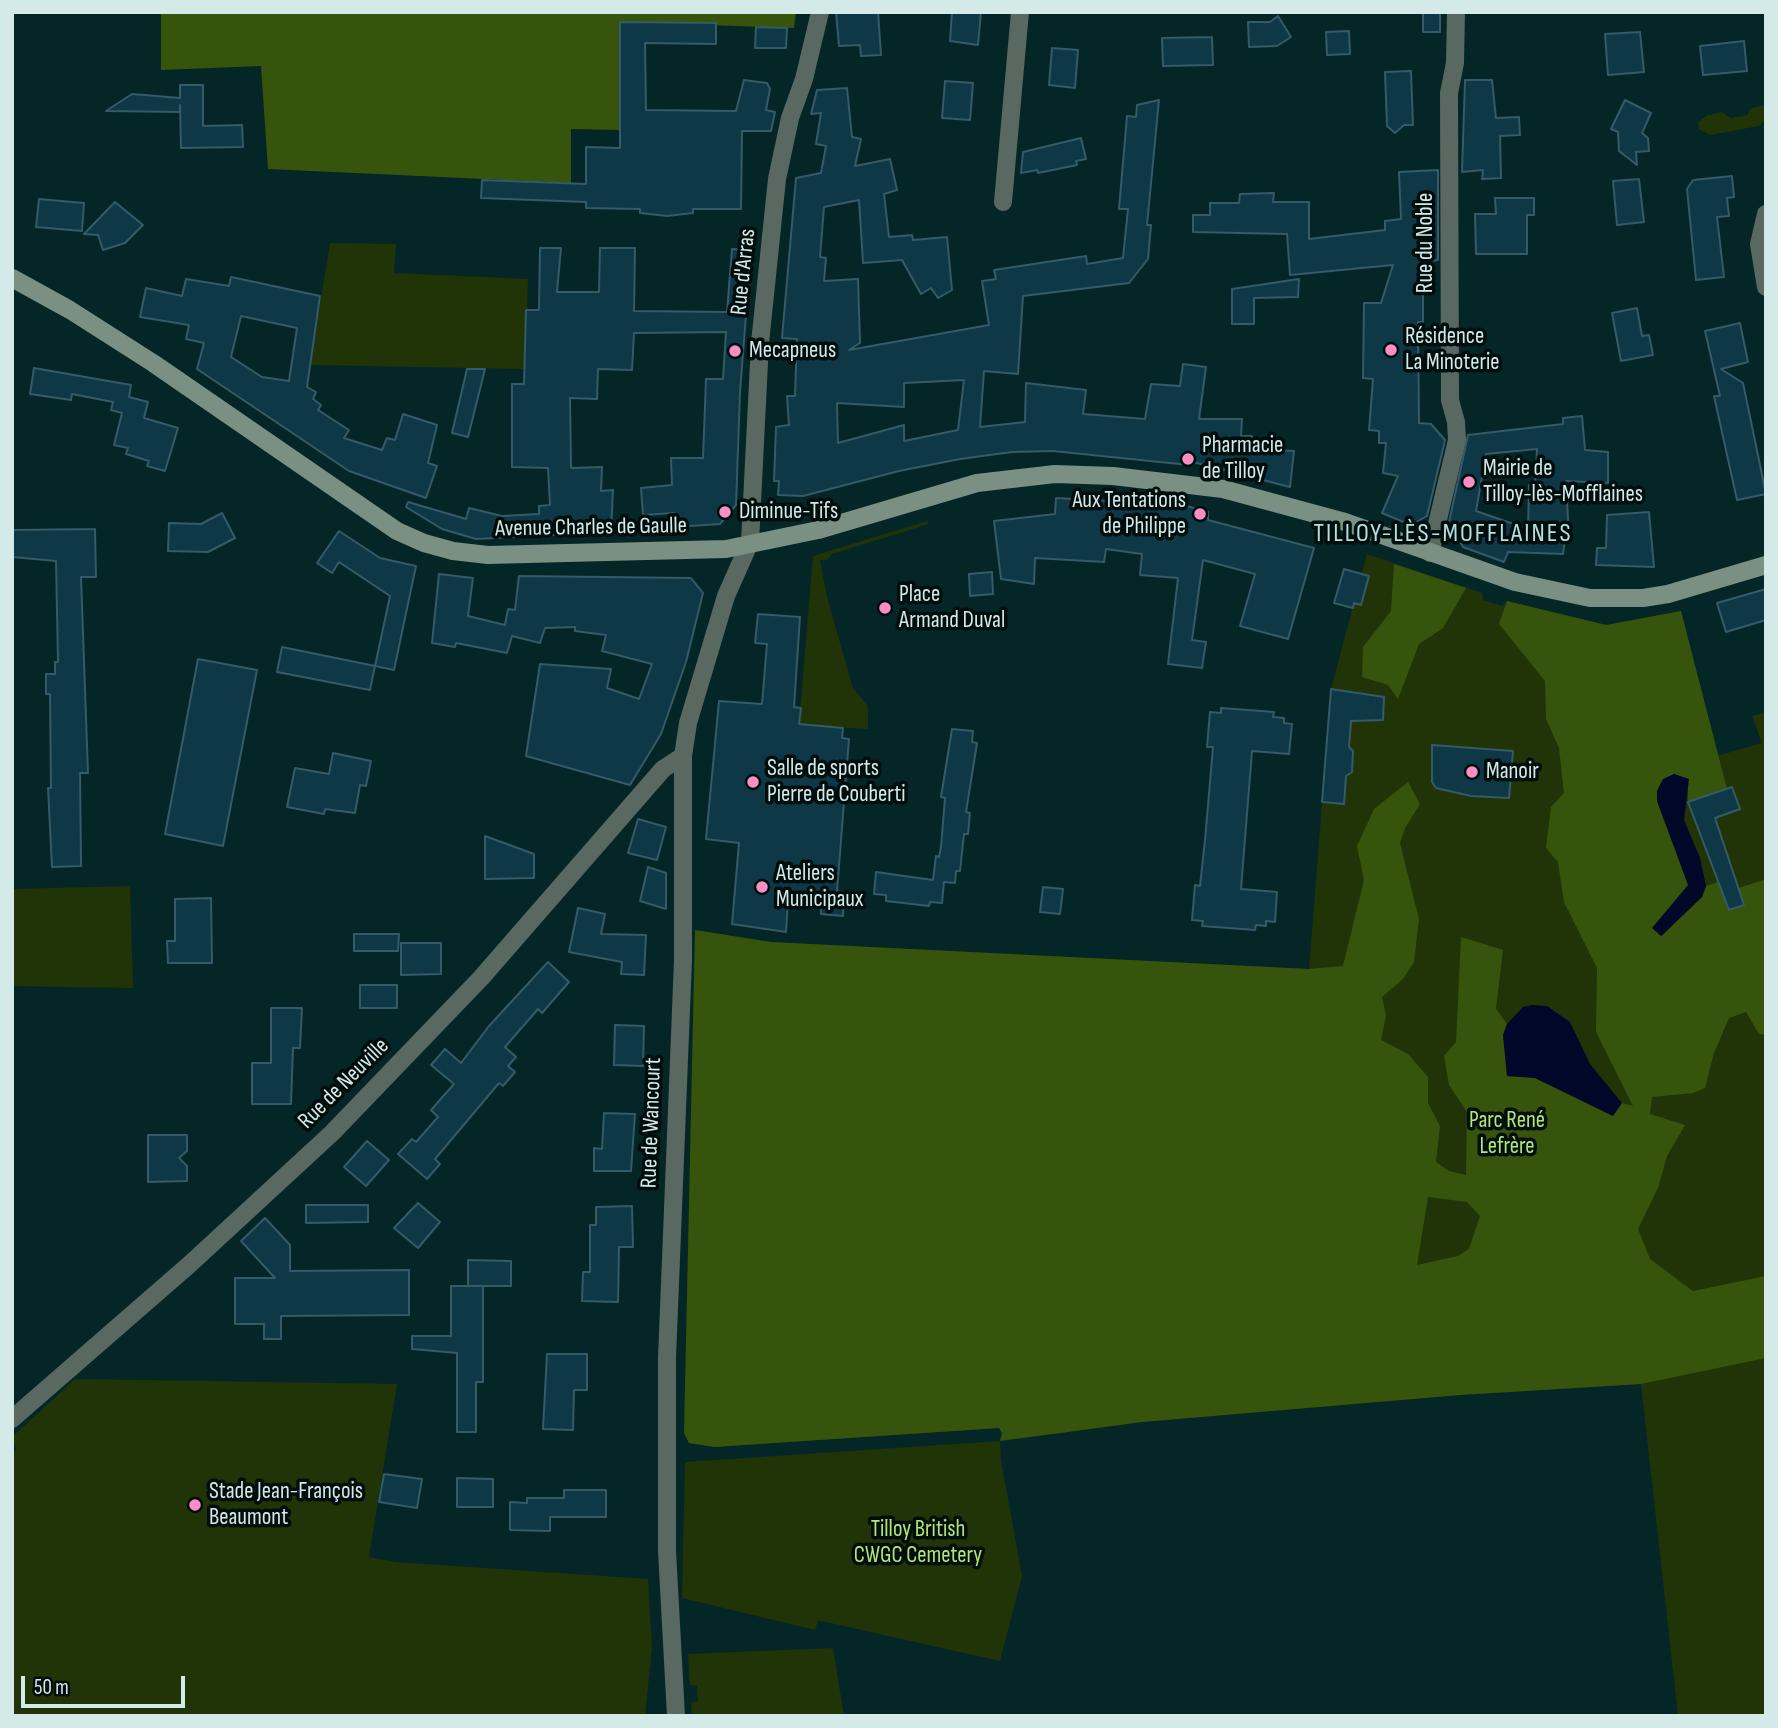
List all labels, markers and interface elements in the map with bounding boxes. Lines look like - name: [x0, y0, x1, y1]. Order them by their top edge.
- street label: Rue du Noble: [1412, 193, 1440, 293]
- street label: Rue d'Arras: [726, 228, 762, 316]
- place label: Résidence La Minoterie: [1405, 323, 1500, 377]
- place label: Mecapneus: [749, 337, 836, 365]
- marker: Résidence La Minoterie: [1383, 342, 1399, 358]
- marker: Mecapneus: [727, 343, 743, 359]
- place label: Pharmacie de Tilloy: [1202, 432, 1283, 486]
- marker: Pharmacie de Tilloy: [1180, 451, 1196, 467]
- place label: Mairie de Tilloy-lès-Mofflaines: [1483, 455, 1643, 509]
- marker: Mairie de Tilloy-lès-Mofflaines: [1461, 474, 1477, 490]
- place label: Aux Tentations de Philippe: [1072, 487, 1186, 541]
- place label: Diminue-Tifs: [739, 498, 838, 526]
- marker: Diminue-Tifs: [717, 504, 733, 520]
- marker: Aux Tentations de Philippe: [1192, 506, 1208, 522]
- street label: Avenue Charles de Gaulle: [495, 513, 687, 543]
- district label: TILLOY-LÈS-MOFFLAINES: [1316, 518, 1570, 550]
- place label: Place Armand Duval: [899, 581, 1005, 635]
- marker: Place Armand Duval: [877, 600, 893, 616]
- place label: Salle de sports Pierre de Couberti: [767, 755, 906, 809]
- place label: Manoir: [1486, 758, 1539, 786]
- marker: Manoir: [1464, 764, 1480, 780]
- marker: Salle de sports Pierre de Couberti: [745, 774, 761, 790]
- place label: Ateliers Municipaux: [776, 860, 863, 914]
- marker: Ateliers Municipaux: [754, 879, 770, 895]
- street label: Rue de Neuville: [293, 1033, 395, 1135]
- street label: Rue de Wancourt: [636, 1057, 668, 1189]
- park label: Parc René Lefrère: [1469, 1107, 1545, 1161]
- place label: Stade Jean-François Beaumont: [209, 1478, 363, 1532]
- marker: Stade Jean-François Beaumont: [187, 1497, 203, 1513]
- park label: Tilloy British CWGC Cemetery: [854, 1516, 982, 1570]
- scale bar: [24, 1662, 189, 1706]
- text: 50 m: [34, 1675, 69, 1700]

